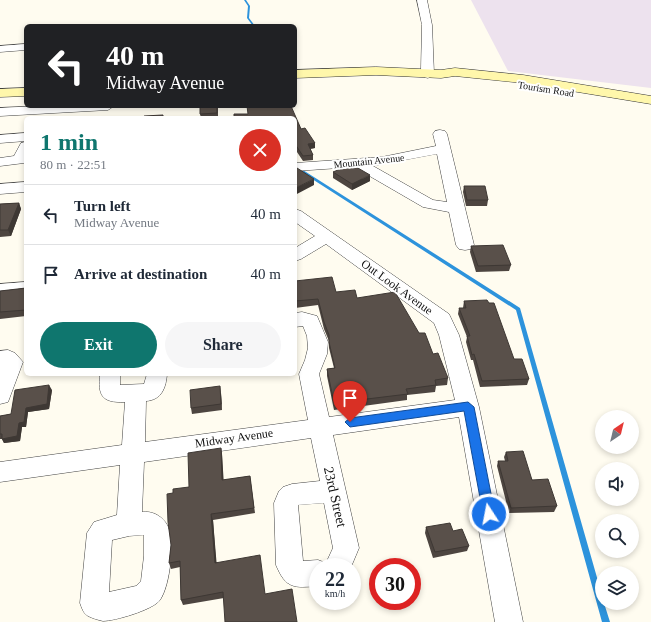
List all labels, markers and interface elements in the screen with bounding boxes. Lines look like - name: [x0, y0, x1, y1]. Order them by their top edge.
- icon: left: [40, 40, 92, 92]
- text: 40 m: [106, 40, 164, 71]
- text: Midway Avenue: [106, 73, 224, 93]
- street label: Tourism Road: [517, 79, 575, 99]
- text: 1 min: [40, 129, 98, 155]
- button: close: [239, 129, 281, 171]
- street label: Mountain Avenue: [333, 152, 406, 170]
- text: 80 m · 22:51: [40, 157, 107, 172]
- text: Turn left: [74, 198, 131, 214]
- icon: left: [40, 204, 62, 226]
- text: 40 m: [251, 206, 281, 222]
- text: Midway Avenue: [74, 215, 159, 230]
- street label: Out Look Avenue: [358, 256, 436, 318]
- icon: arrive: [40, 264, 62, 286]
- text: Arrive at destination: [74, 266, 207, 282]
- text: 40 m: [251, 266, 281, 282]
- button: Exit: [40, 322, 157, 368]
- button: Share: [165, 322, 281, 368]
- pin: [333, 381, 367, 422]
- icon: arrive: [339, 387, 361, 409]
- north arrow: [595, 410, 639, 454]
- map controls: [595, 410, 639, 610]
- street label: Midway Avenue: [194, 426, 274, 450]
- button: sound: [595, 462, 639, 506]
- street label: 23rd Street: [321, 465, 349, 529]
- position arrow: [468, 493, 510, 535]
- button: search: [595, 514, 639, 558]
- speed limit sign: 30: [369, 558, 421, 610]
- button: layers: [595, 566, 639, 610]
- text: 22: [325, 568, 345, 590]
- text: km/h: [325, 588, 345, 599]

